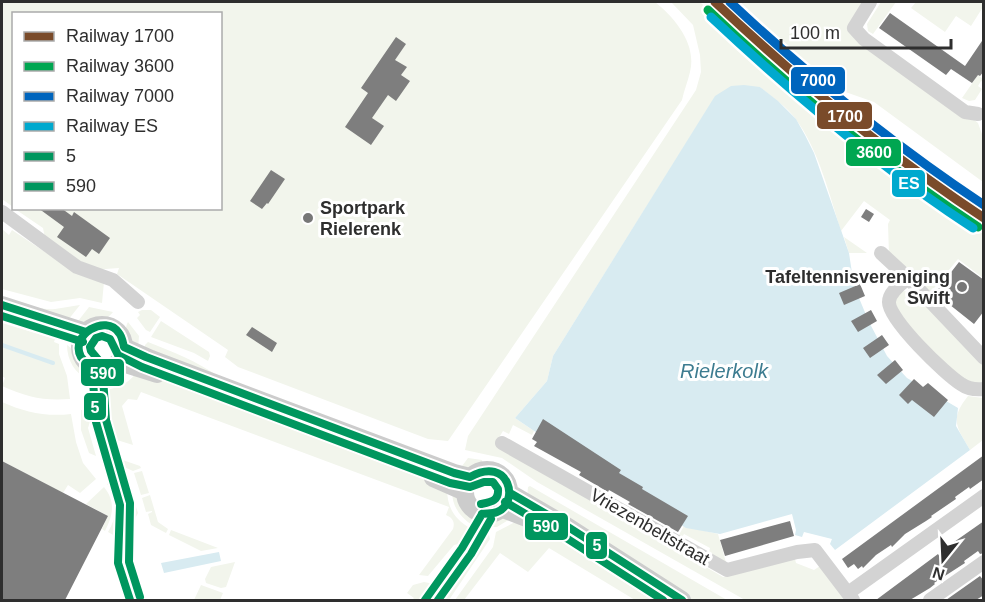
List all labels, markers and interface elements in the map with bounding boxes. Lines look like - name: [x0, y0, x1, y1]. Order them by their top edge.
- legend: [12, 12, 222, 210]
- scale bar: [781, 12, 950, 50]
- text: 100 m: [790, 23, 840, 43]
- text: Railway 1700: [66, 26, 174, 46]
- text: Railway 3600: [66, 56, 174, 76]
- line badge: 7000: [790, 66, 846, 95]
- text: 7000: [800, 72, 836, 89]
- text: Railway 7000: [66, 86, 174, 106]
- line badge: 1700: [816, 101, 873, 130]
- text: 1700: [827, 108, 863, 125]
- text: Railway ES: [66, 116, 158, 136]
- line badge: 3600: [845, 138, 902, 167]
- text: 3600: [856, 144, 892, 161]
- text: 5: [66, 146, 76, 166]
- line badge: ES: [891, 169, 926, 198]
- text: ES: [898, 175, 920, 192]
- text: 590: [66, 176, 96, 196]
- place label: Sportpark Rielerenk: [320, 198, 406, 239]
- marker: Sportpark Rielerenk: [301, 211, 315, 225]
- place label: Tafeltennisvereniging Swift: [765, 267, 950, 308]
- marker: Tafeltennisvereniging Swift: [955, 280, 969, 294]
- line badge: 590: [80, 358, 125, 387]
- water label: Rielerkolk: [680, 360, 769, 382]
- text: 590: [90, 365, 116, 382]
- line badge: 5: [83, 392, 107, 421]
- text: 5: [91, 399, 100, 416]
- street label: Vriezenbeltstraat: [587, 485, 713, 569]
- line badge: 590: [524, 512, 569, 541]
- text: 590: [533, 518, 559, 535]
- north arrow: [913, 530, 973, 590]
- line badge: 5: [585, 531, 608, 560]
- text: 5: [593, 537, 602, 554]
- text: N: [930, 564, 947, 584]

